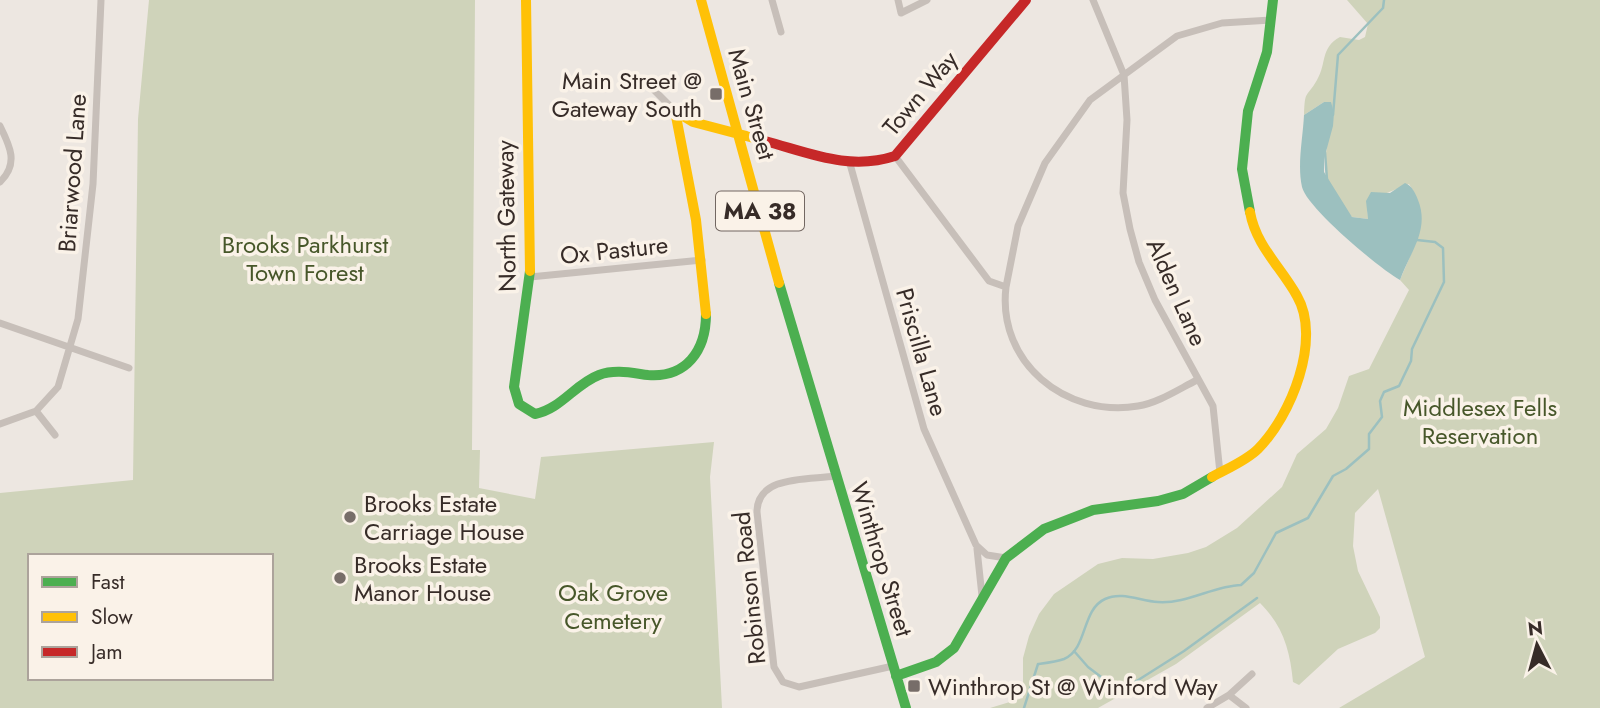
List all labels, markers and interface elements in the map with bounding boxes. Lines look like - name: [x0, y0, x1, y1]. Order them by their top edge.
- street label: Town Way: [874, 43, 966, 143]
- street label: Main Street: [719, 44, 785, 164]
- place label: Main Street @ Gateway South: [551, 63, 702, 126]
- marker: Main Street @ Gateway South: [708, 86, 724, 102]
- street label: Briarwood Lane: [49, 93, 95, 253]
- street label: North Gateway: [487, 139, 525, 292]
- road number: MA 38: [716, 192, 804, 230]
- park label: Brooks Parkhurst Town Forest: [222, 227, 389, 290]
- street label: Ox Pasture: [558, 227, 670, 273]
- street label: Alden Lane: [1138, 233, 1216, 351]
- street label: Priscilla Lane: [887, 284, 957, 420]
- park label: Middlesex Fells Reservation: [1403, 390, 1557, 453]
- street label: Winthrop Street: [842, 477, 922, 641]
- place label: Brooks Estate Carriage House: [364, 486, 524, 549]
- marker: Brooks Estate Carriage House: [342, 509, 358, 525]
- street label: Robinson Road: [724, 510, 774, 666]
- place label: Brooks Estate Manor House: [354, 547, 491, 610]
- legend: [28, 554, 273, 680]
- text: Fast: [91, 567, 124, 597]
- marker: Brooks Estate Manor House: [332, 570, 348, 586]
- park label: Oak Grove Cemetery: [558, 575, 668, 638]
- text: Slow: [91, 602, 133, 632]
- north arrow: [1502, 610, 1572, 680]
- text: N: [1526, 614, 1544, 643]
- text: Jam: [88, 637, 123, 667]
- place label: Winthrop St @ Winford Way: [928, 669, 1218, 704]
- marker: Winthrop St @ Winford Way: [906, 678, 922, 694]

